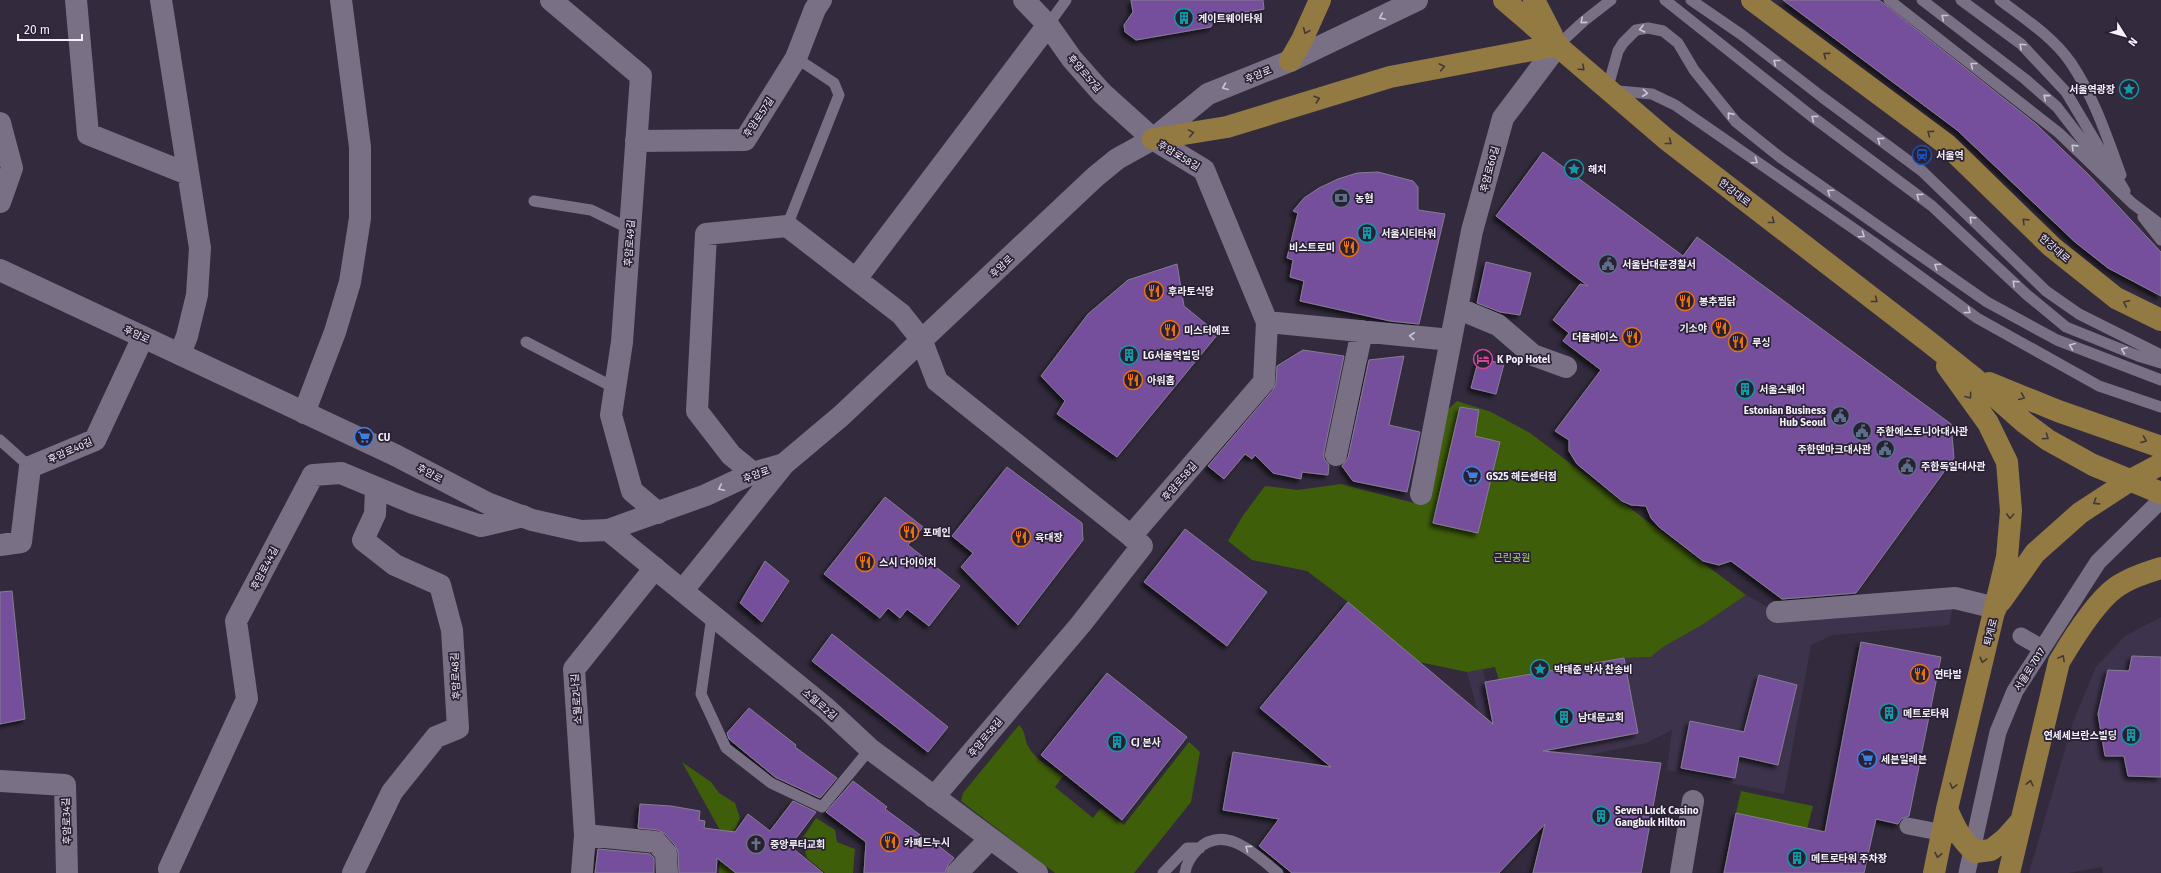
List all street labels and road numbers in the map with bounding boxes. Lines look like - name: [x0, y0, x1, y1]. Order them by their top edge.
- street label: 후암로57길: [1065, 52, 1104, 95]
- street label: 후암로: [1243, 64, 1273, 86]
- street label: 후암로57길: [741, 95, 777, 140]
- street label: 후암로58길: [1155, 139, 1202, 173]
- street label: 후암로60길: [1478, 145, 1502, 194]
- street label: 한강대로: [1716, 177, 1753, 209]
- street label: 후암로49길: [622, 219, 638, 267]
- street label: 한강대로: [2037, 232, 2072, 265]
- street label: 후암로: [987, 253, 1016, 281]
- street label: 후암로: [122, 324, 152, 346]
- street label: 후암로40길: [46, 436, 95, 466]
- street label: 후암로58길: [1160, 460, 1200, 503]
- street label: 후암로: [415, 462, 445, 486]
- street label: 후암로: [741, 465, 771, 485]
- street label: 후암로44길: [248, 545, 281, 592]
- street label: 퇴계로: [1982, 617, 2000, 647]
- street label: 서울로 7017: [2012, 645, 2048, 693]
- street label: 후암로48길: [449, 652, 463, 700]
- street label: 소월로2나길: [569, 673, 585, 725]
- street label: 소월로2길: [800, 687, 839, 723]
- street label: 후암로58길: [966, 716, 1006, 760]
- street label: 후암로34길: [60, 797, 74, 845]

